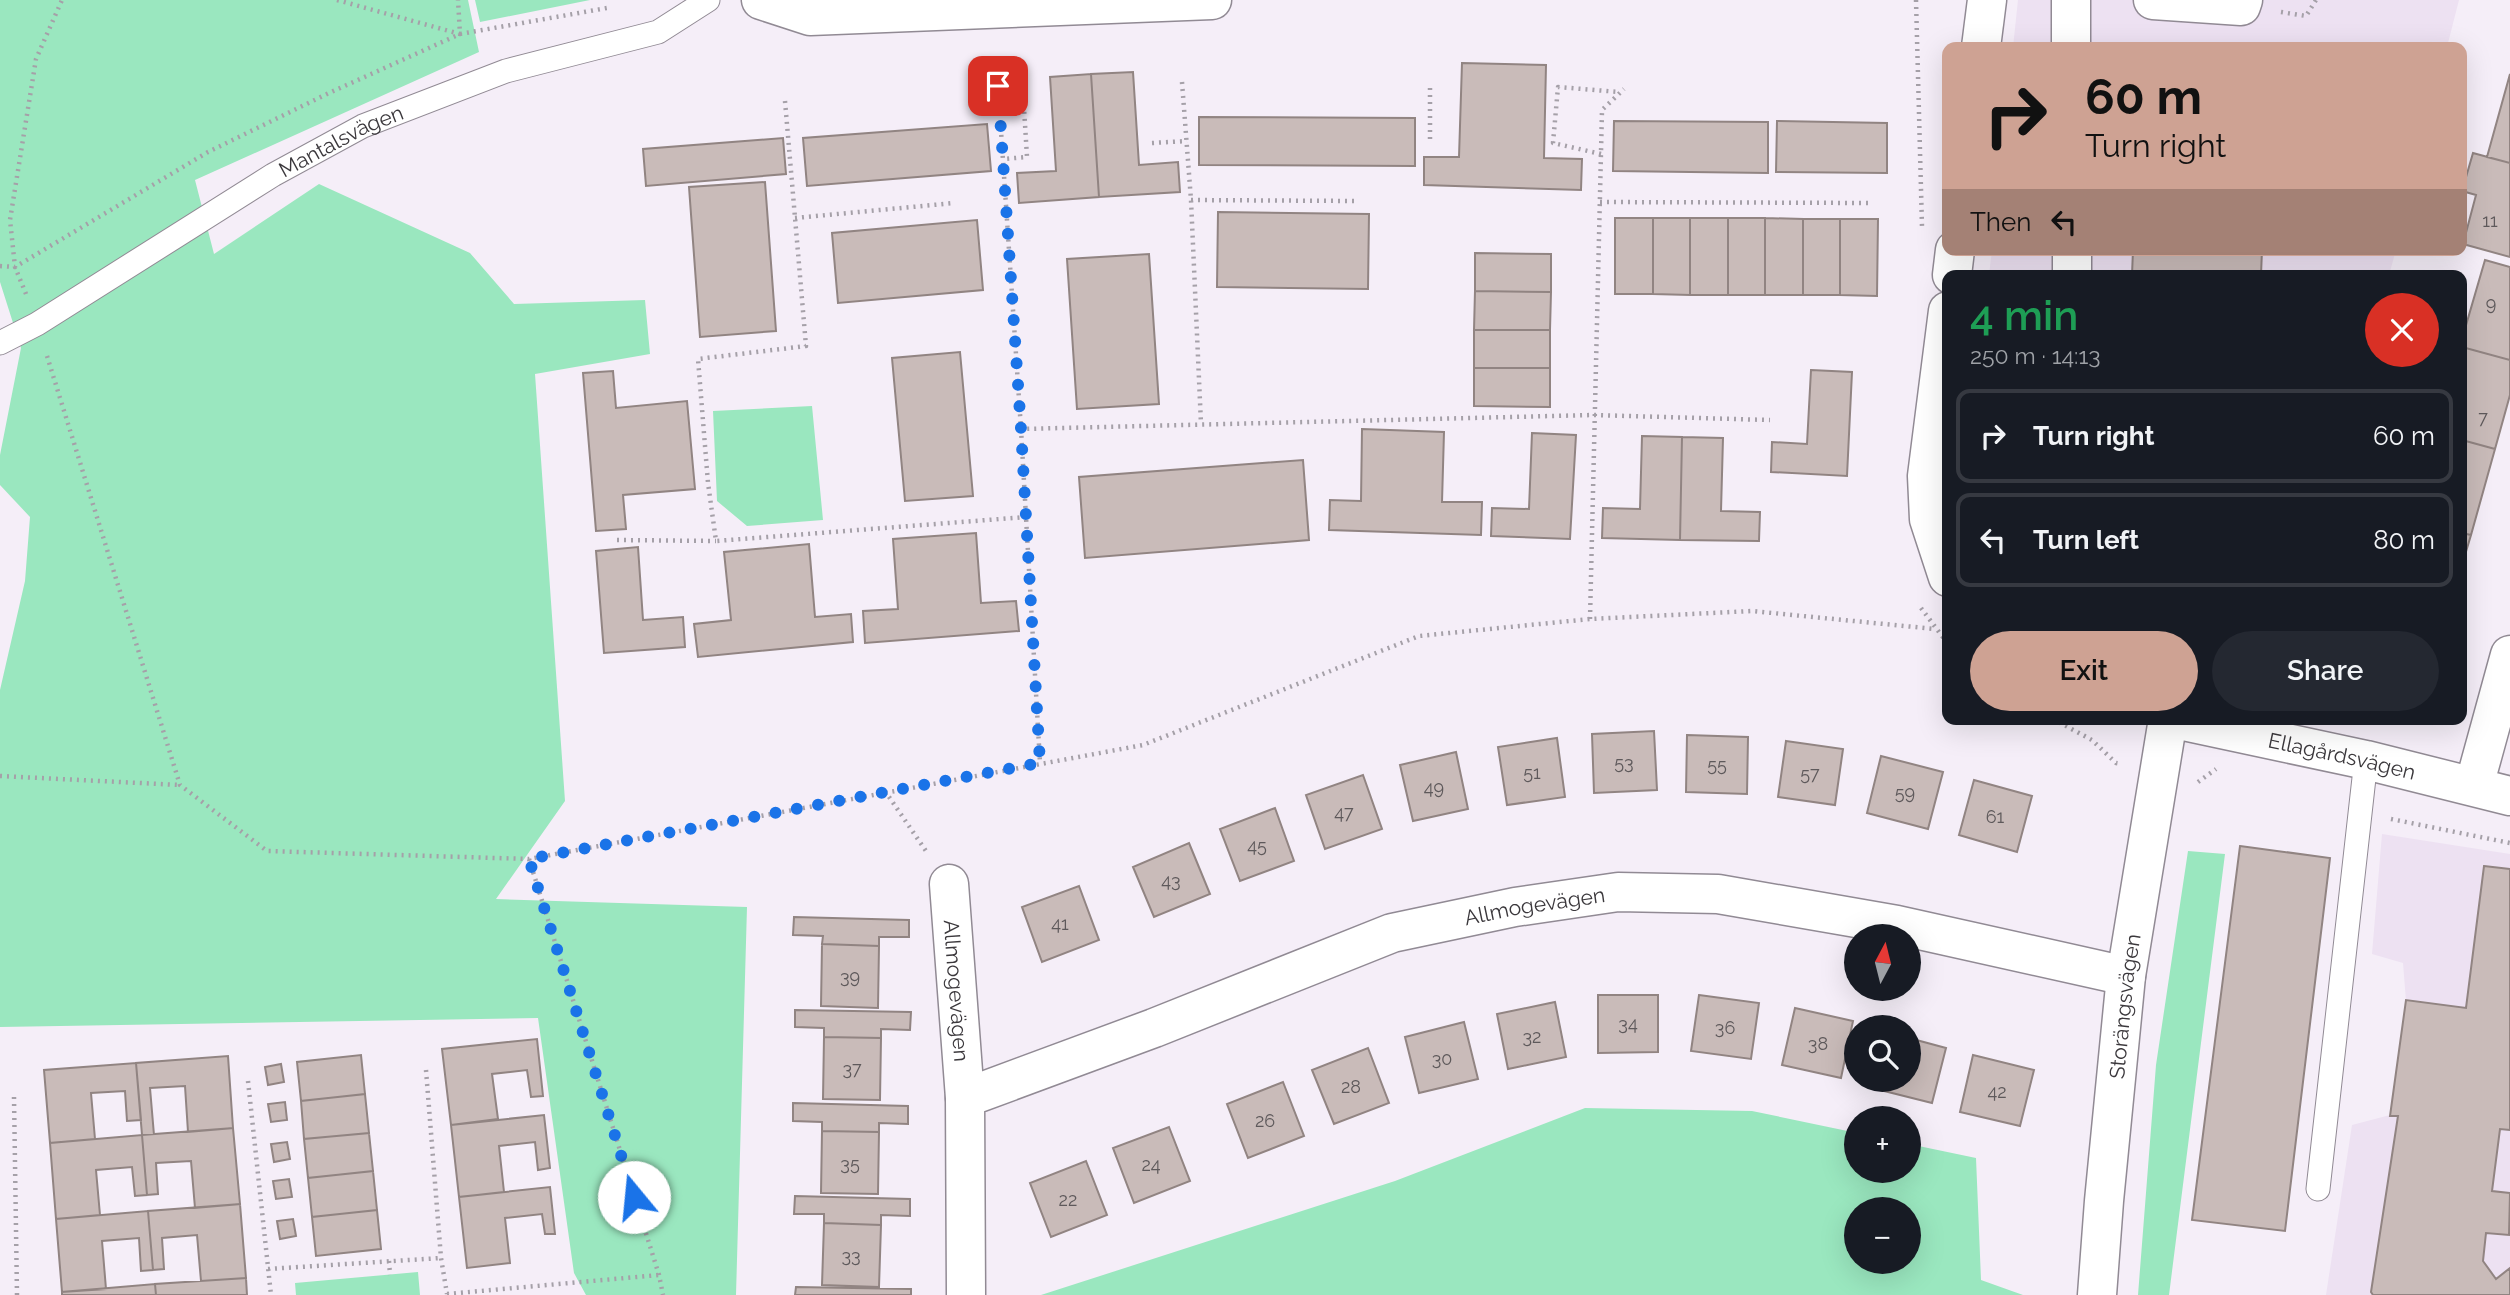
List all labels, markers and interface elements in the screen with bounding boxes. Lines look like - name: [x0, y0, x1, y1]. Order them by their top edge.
- pin: [968, 56, 1028, 116]
- icon: arrive: [979, 67, 1017, 105]
- text: 60 m: [2085, 68, 2202, 125]
- icon: right: [1970, 70, 2061, 161]
- street label: Mantalsvägen: [274, 99, 407, 182]
- text: Turn right: [2085, 127, 2226, 164]
- icon: left: [2045, 203, 2083, 241]
- text: Then: [1970, 207, 2031, 237]
- house number: 11: [2482, 210, 2498, 231]
- text: 4 min: [1970, 291, 2078, 340]
- button: close: [2365, 293, 2439, 367]
- house number: 9: [2486, 293, 2496, 314]
- text: 250 m · 14:13: [1970, 342, 2101, 369]
- house number: 7: [2478, 407, 2488, 428]
- icon: right: [1974, 417, 2012, 455]
- text: Turn right: [2033, 421, 2154, 451]
- text: 60 m: [2373, 421, 2435, 451]
- icon: left: [1974, 521, 2012, 559]
- text: Turn left: [2033, 525, 2139, 555]
- text: 80 m: [2373, 525, 2435, 555]
- button: Exit: [1970, 631, 2198, 711]
- button: Share: [2212, 631, 2439, 711]
- street label: Ellagårdsvägen: [2266, 727, 2418, 784]
- house number: 53: [1614, 752, 1634, 773]
- house number: 55: [1707, 754, 1727, 775]
- house number: 51: [1523, 762, 1541, 783]
- house number: 57: [1800, 763, 1820, 784]
- house number: 49: [1424, 777, 1444, 798]
- house number: 59: [1895, 782, 1915, 803]
- house number: 47: [1334, 802, 1354, 823]
- house number: 61: [1986, 806, 2005, 827]
- house number: 45: [1247, 835, 1267, 856]
- house number: 43: [1161, 870, 1181, 891]
- street label: Allmogevägen: [1462, 882, 1607, 930]
- house number: 41: [1051, 913, 1069, 934]
- street label: Allmogevägen: [939, 919, 975, 1063]
- north arrow: [1844, 924, 1922, 1001]
- map controls: [1844, 924, 1921, 1274]
- street label: Storängsvägen: [2104, 932, 2145, 1080]
- house number: 39: [840, 966, 860, 987]
- house number: 34: [1618, 1013, 1638, 1034]
- button: search: [1844, 1015, 1921, 1092]
- house number: 36: [1715, 1017, 1735, 1038]
- house number: 32: [1523, 1026, 1542, 1047]
- house number: 38: [1808, 1033, 1828, 1054]
- house number: 30: [1432, 1048, 1452, 1069]
- house number: 37: [842, 1058, 862, 1079]
- house number: 28: [1341, 1076, 1361, 1097]
- house number: 42: [1987, 1081, 2007, 1102]
- button: +: [1844, 1106, 1921, 1183]
- house number: 26: [1255, 1110, 1275, 1131]
- house number: 35: [840, 1153, 860, 1174]
- house number: 24: [1141, 1154, 1161, 1175]
- position arrow: [597, 1160, 671, 1234]
- house number: 22: [1059, 1189, 1077, 1210]
- button: −: [1844, 1197, 1921, 1274]
- house number: 33: [841, 1245, 861, 1266]

